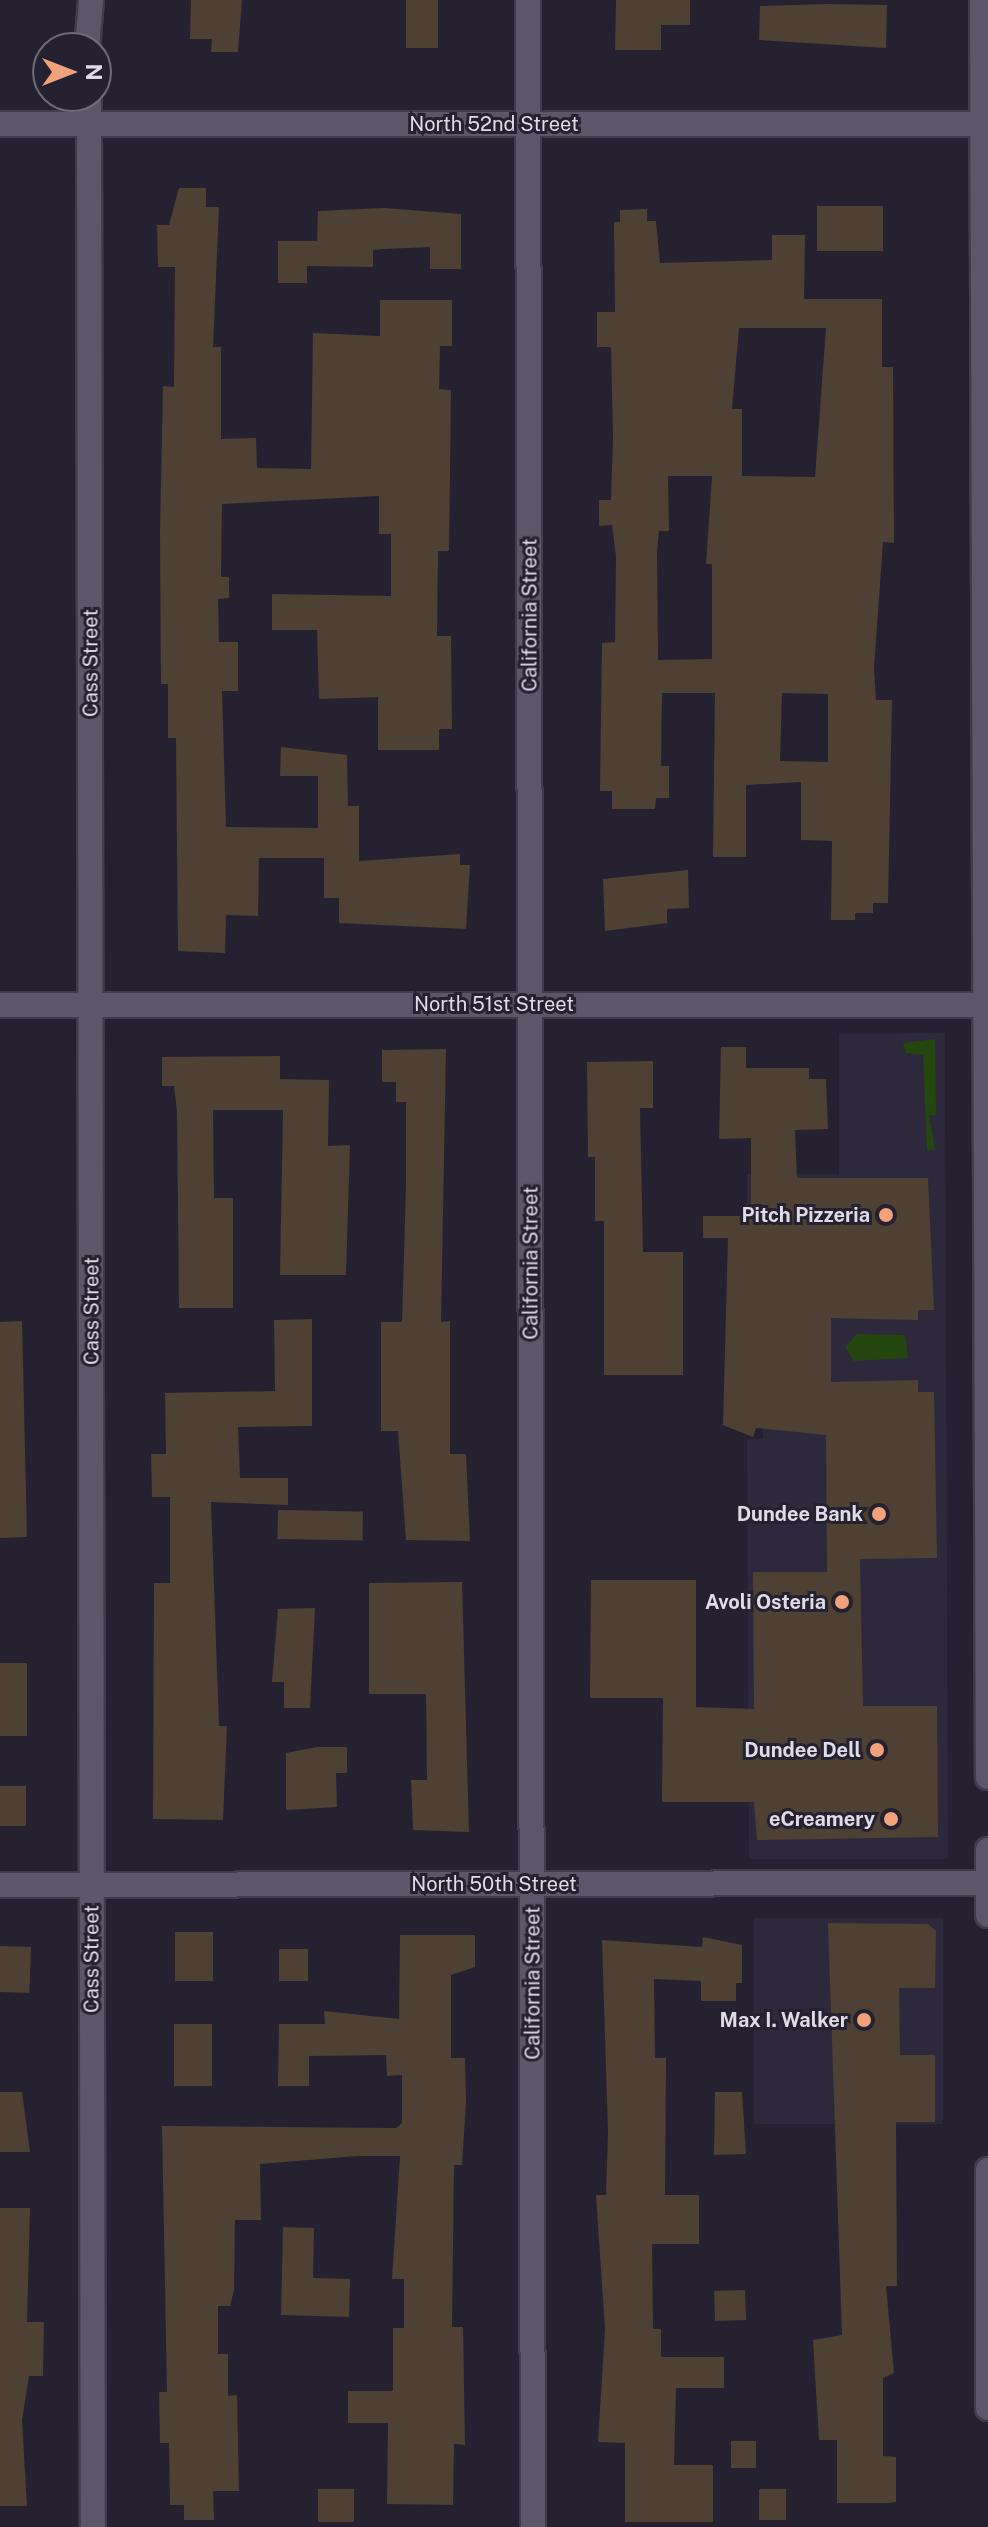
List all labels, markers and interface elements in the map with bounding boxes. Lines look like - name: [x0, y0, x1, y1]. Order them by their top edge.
- north arrow: [32, 32, 112, 112]
- text: N: [81, 63, 107, 81]
- street label: North 52nd Street: [409, 112, 579, 136]
- street label: California Street: [518, 538, 542, 692]
- street label: Cass Street: [79, 609, 103, 717]
- street label: North 51st Street: [414, 992, 574, 1016]
- street label: California Street: [519, 1186, 543, 1340]
- place label: Pitch Pizzeria: [742, 1203, 870, 1227]
- marker: Pitch Pizzeria: [877, 1206, 895, 1224]
- street label: Cass Street: [80, 1257, 104, 1365]
- place label: Dundee Bank: [737, 1502, 863, 1526]
- marker: Dundee Bank: [870, 1505, 888, 1523]
- place label: Avoli Osteria: [705, 1590, 826, 1614]
- marker: Avoli Osteria: [833, 1593, 851, 1611]
- place label: Dundee Dell: [744, 1738, 861, 1762]
- marker: Dundee Dell: [868, 1741, 886, 1759]
- place label: eCreamery: [769, 1807, 875, 1831]
- marker: eCreamery: [882, 1810, 900, 1828]
- street label: North 50th Street: [411, 1872, 577, 1896]
- street label: Cass Street: [80, 1905, 104, 2013]
- street label: California Street: [521, 1906, 545, 2060]
- place label: Max I. Walker: [719, 2008, 848, 2032]
- marker: Max I. Walker: [855, 2011, 873, 2029]

